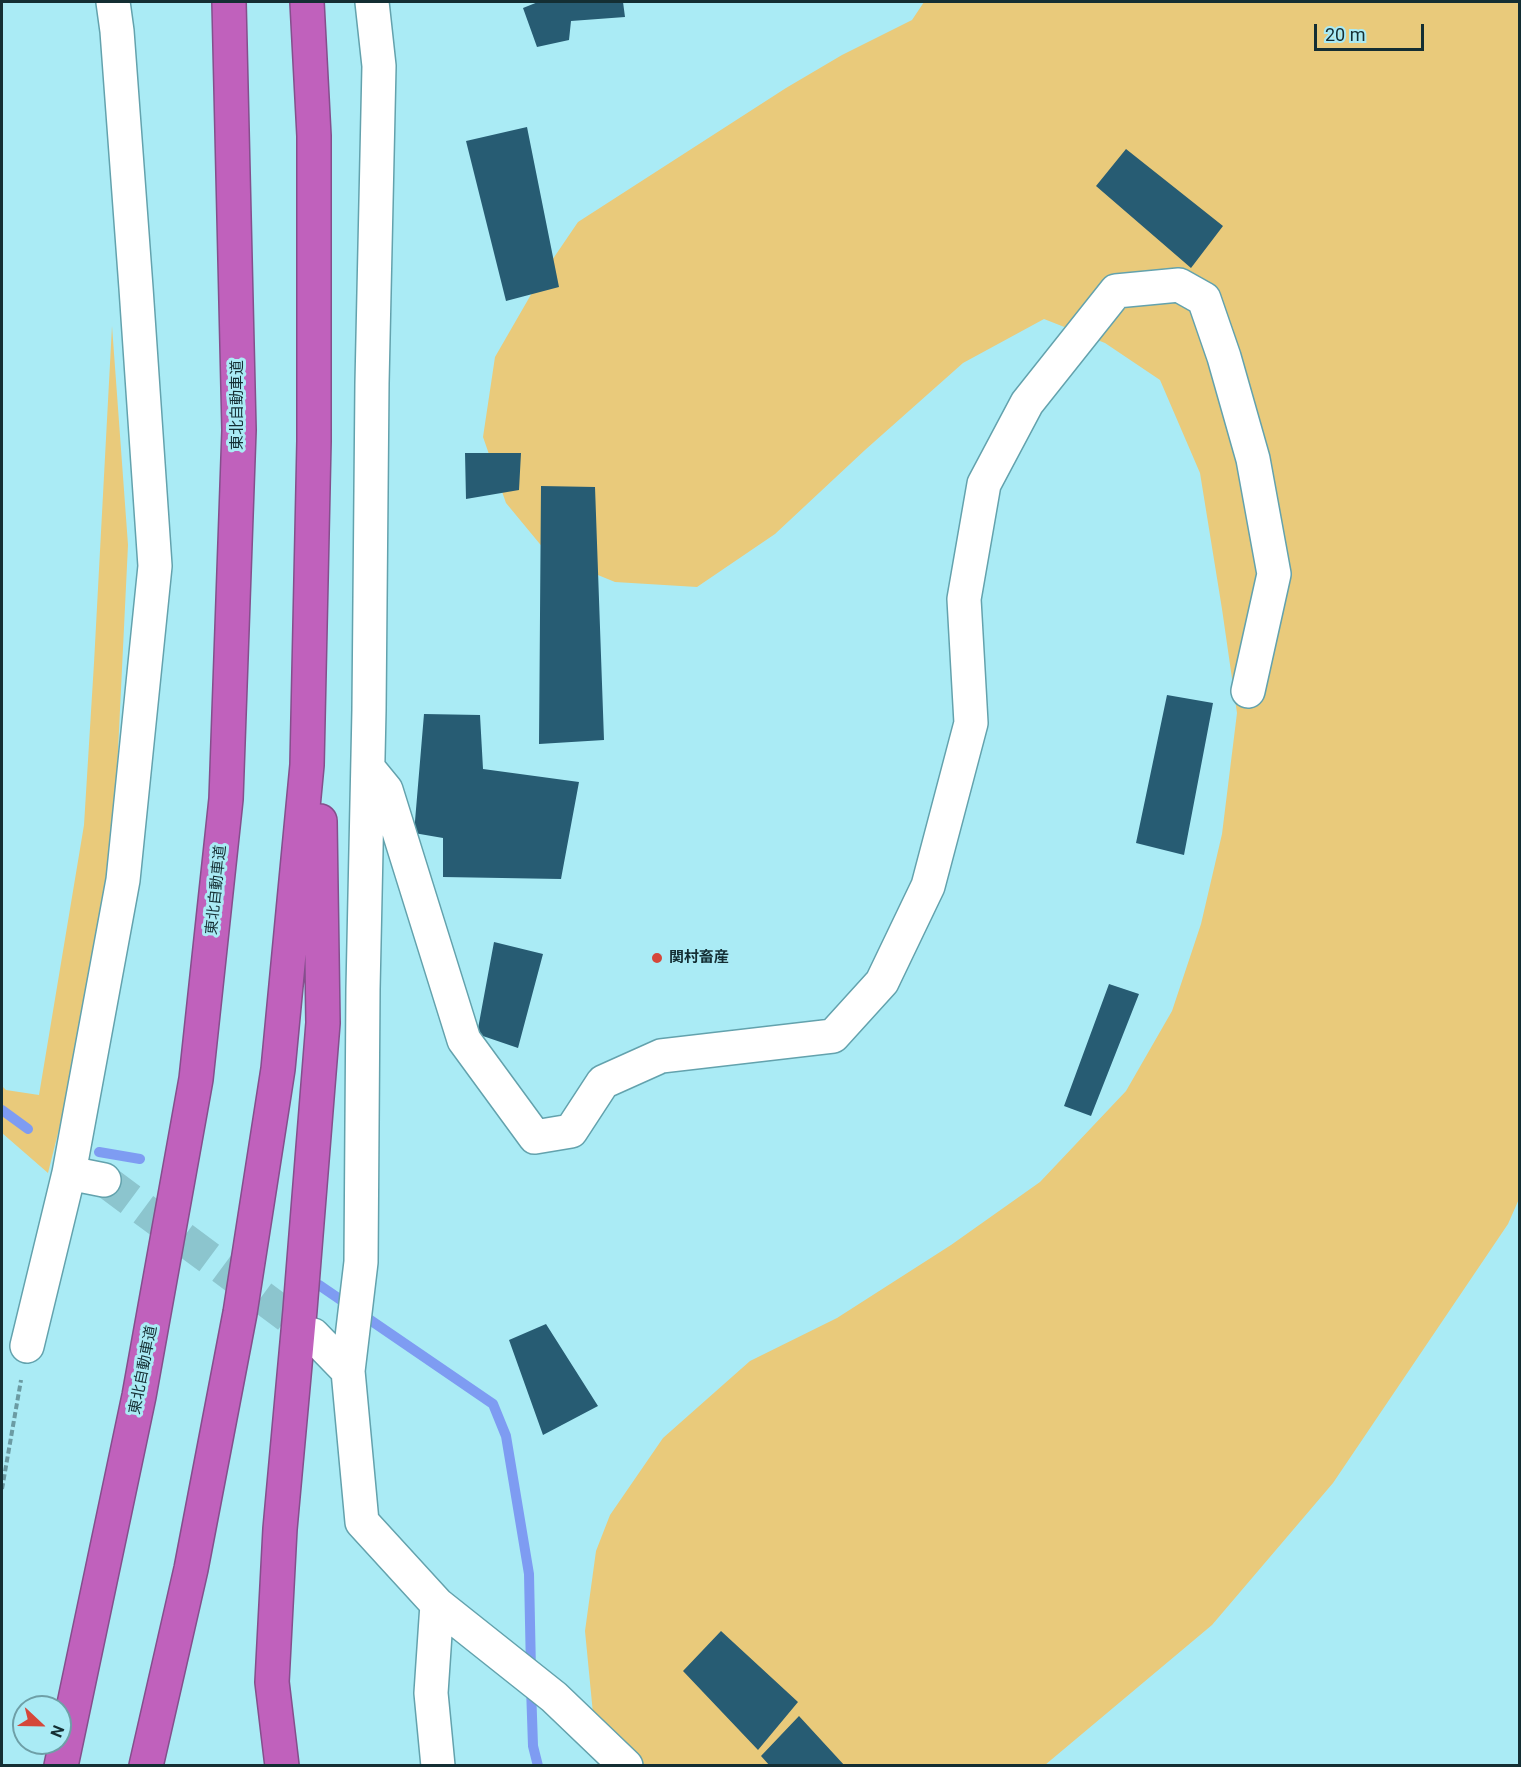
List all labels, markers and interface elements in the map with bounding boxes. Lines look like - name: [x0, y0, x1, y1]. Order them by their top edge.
- scale bar: [1317, 12, 1426, 50]
- text: 20 m: [1325, 24, 1365, 45]
- street label: 東北自動車道: [229, 360, 247, 450]
- street label: 東北自動車道: [203, 844, 231, 936]
- place label: 関村畜産: [669, 949, 729, 967]
- marker: 関村畜産: [650, 951, 664, 965]
- street label: 東北自動車道: [127, 1324, 161, 1416]
- north arrow: [12, 1695, 72, 1755]
- text: N: [46, 1722, 68, 1740]

